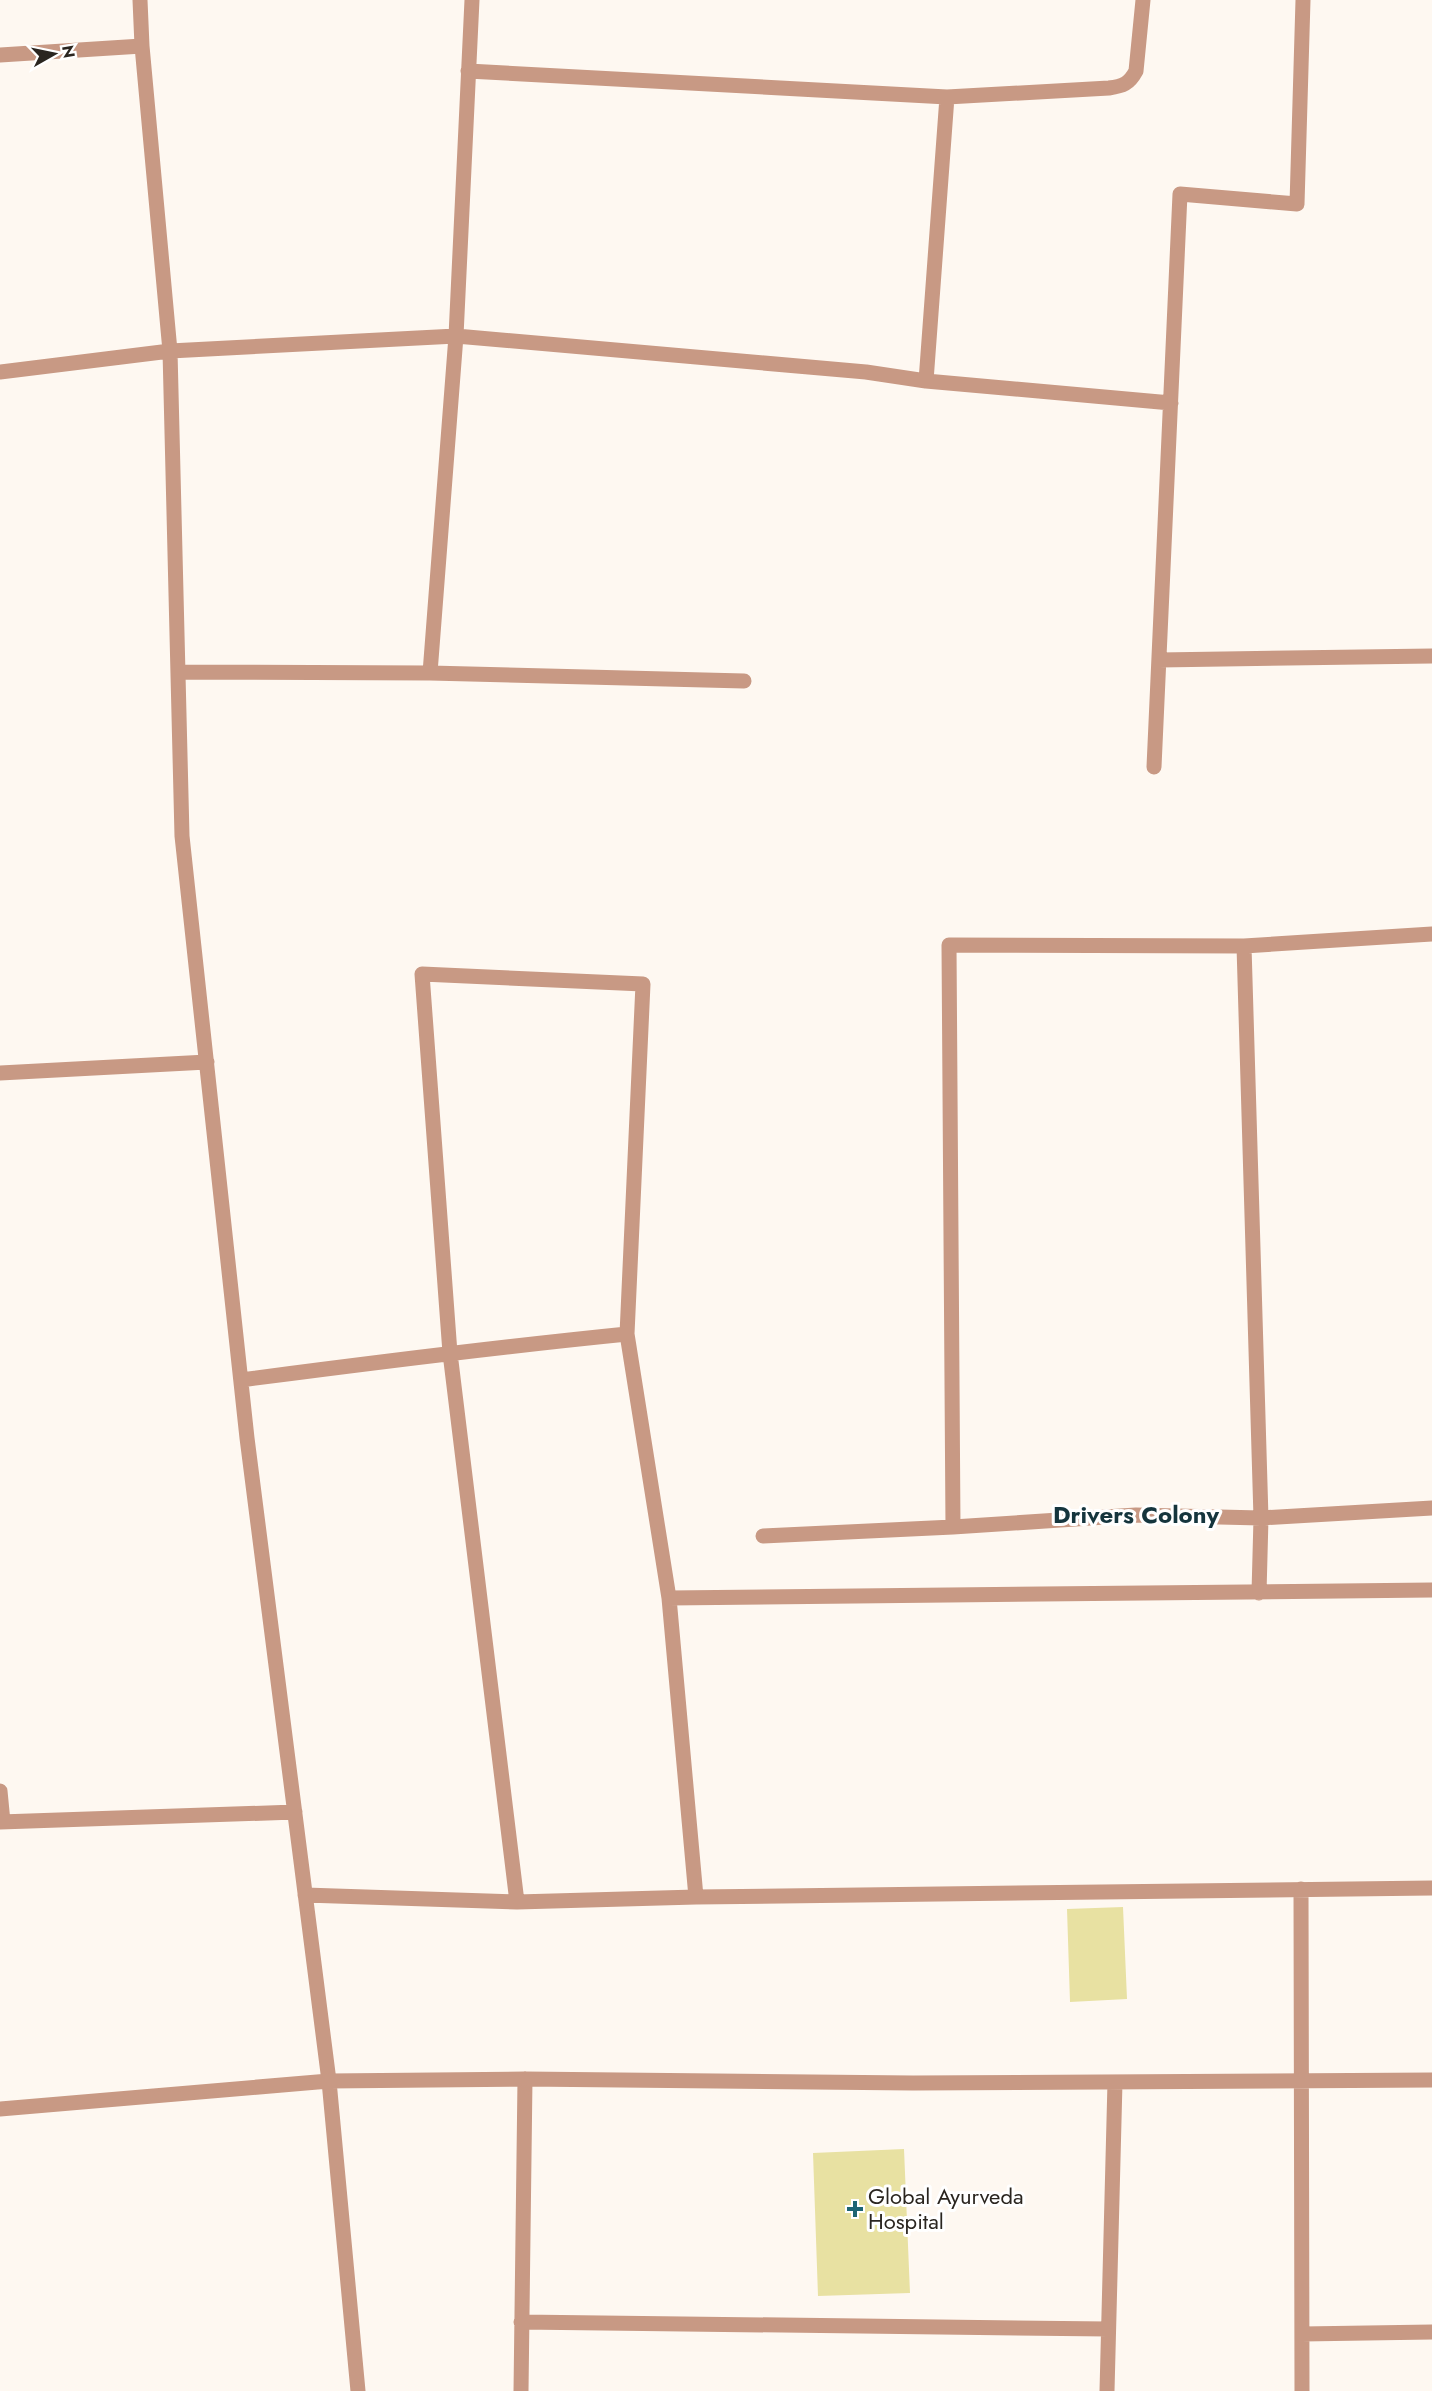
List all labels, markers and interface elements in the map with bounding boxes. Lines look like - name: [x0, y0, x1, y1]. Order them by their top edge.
- north arrow: [24, 24, 84, 84]
- text: N: [56, 44, 81, 60]
- district label: Drivers Colony: [1053, 1497, 1219, 1532]
- place label: Global Ayurveda Hospital: [868, 2180, 1024, 2237]
- marker: Global Ayurveda Hospital: [846, 2200, 864, 2218]

